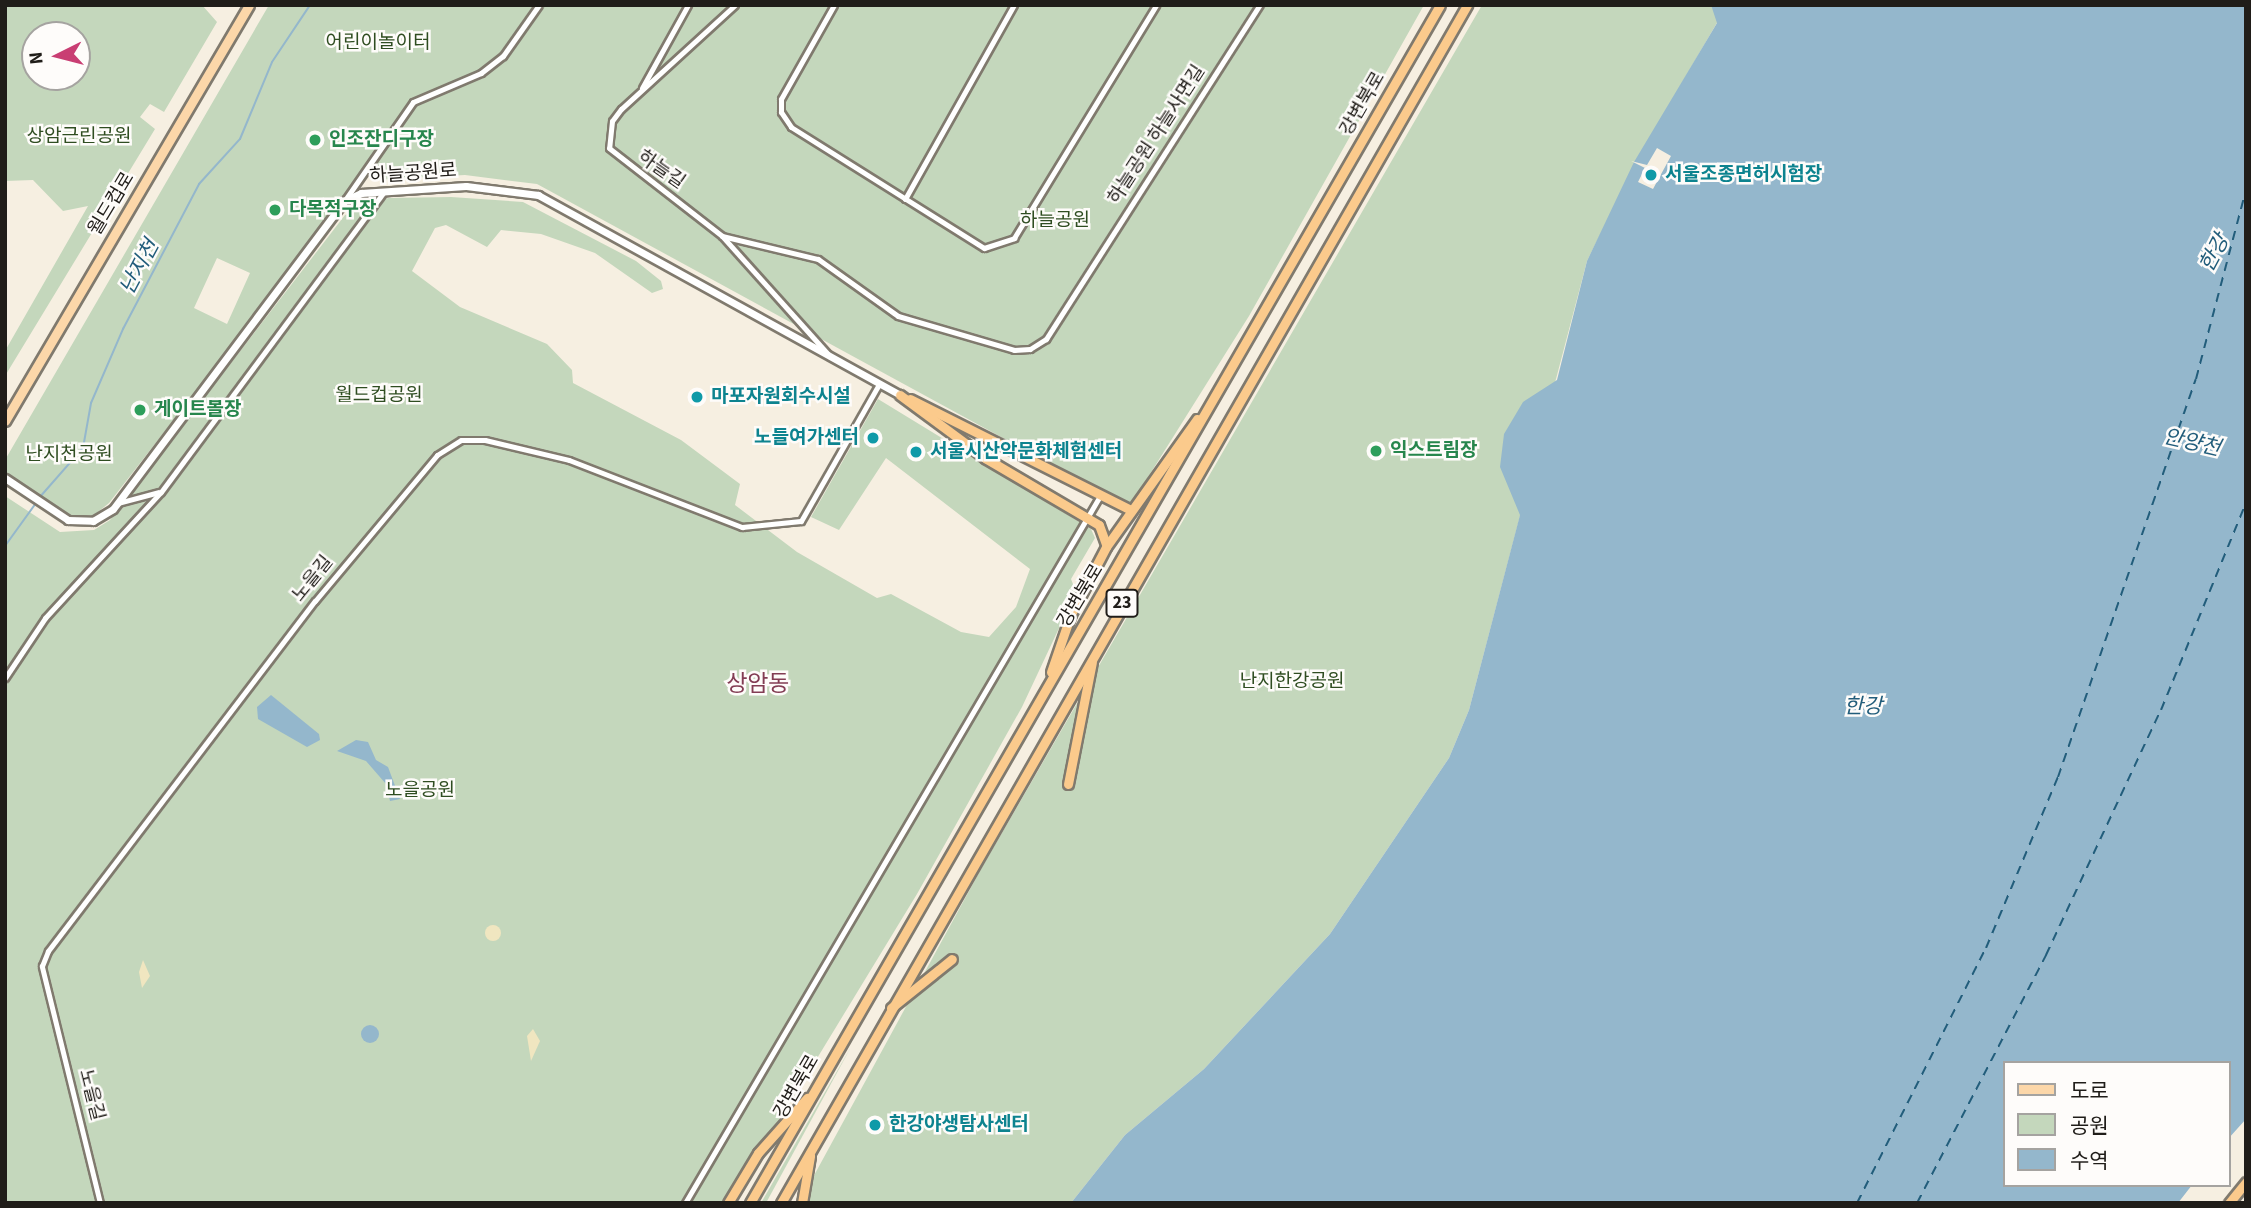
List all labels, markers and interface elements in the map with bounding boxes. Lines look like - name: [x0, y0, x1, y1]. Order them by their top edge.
- north arrow: [21, 21, 91, 91]
- park label: 어린이놀이터: [326, 32, 430, 54]
- text: N: [23, 50, 51, 66]
- street label: 하늘공원 하늘사면길: [1104, 61, 1210, 209]
- street label: 강변북로: [1336, 68, 1390, 140]
- park label: 상암근린공원: [27, 126, 131, 148]
- place label: 인조잔디구장: [329, 129, 434, 151]
- marker: 인조잔디구장: [307, 132, 323, 148]
- street label: 하늘길: [633, 146, 689, 194]
- street label: 하늘공원로: [369, 160, 457, 188]
- place label: 서울조종면허시험장: [1665, 164, 1822, 186]
- marker: 서울조종면허시험장: [1643, 167, 1659, 183]
- street label: 월드컵로: [84, 168, 140, 240]
- place label: 다목적구장: [289, 199, 376, 221]
- marker: 다목적구장: [267, 202, 283, 218]
- park label: 하늘공원: [1020, 210, 1090, 232]
- water label: 한강: [2194, 230, 2234, 276]
- water label: 난지천: [114, 235, 164, 299]
- park label: 월드컵공원: [335, 385, 423, 407]
- place label: 마포자원회수시설: [711, 386, 851, 408]
- marker: 마포자원회수시설: [689, 389, 705, 405]
- place label: 게이트볼장: [154, 399, 241, 421]
- marker: 게이트볼장: [132, 402, 148, 418]
- water label: 안양천: [2161, 423, 2223, 461]
- place label: 노들여가센터: [754, 427, 859, 449]
- marker: 노들여가센터: [865, 430, 881, 446]
- place label: 익스트림장: [1390, 440, 1477, 462]
- place label: 서울시산악문화체험센터: [930, 441, 1122, 463]
- marker: 익스트림장: [1368, 443, 1384, 459]
- park label: 난지천공원: [25, 444, 113, 466]
- marker: 서울시산악문화체험센터: [908, 444, 924, 460]
- street label: 노을길: [288, 551, 338, 607]
- street label: 강변북로: [1053, 560, 1109, 632]
- road number: 23: [1104, 588, 1140, 618]
- district label: 상암동: [726, 670, 790, 698]
- park label: 난지한강공원: [1240, 671, 1344, 693]
- water label: 한강: [1844, 693, 1882, 719]
- park label: 노을공원: [385, 780, 455, 802]
- street label: 강변북로: [770, 1051, 824, 1123]
- legend: [2002, 1061, 2230, 1187]
- street label: 노을길: [74, 1067, 108, 1123]
- text: 도로: [2070, 1076, 2109, 1106]
- text: 공원: [2070, 1111, 2109, 1141]
- place label: 한강야생탐사센터: [889, 1114, 1029, 1136]
- marker: 한강야생탐사센터: [867, 1117, 883, 1133]
- text: 수역: [2070, 1146, 2109, 1176]

